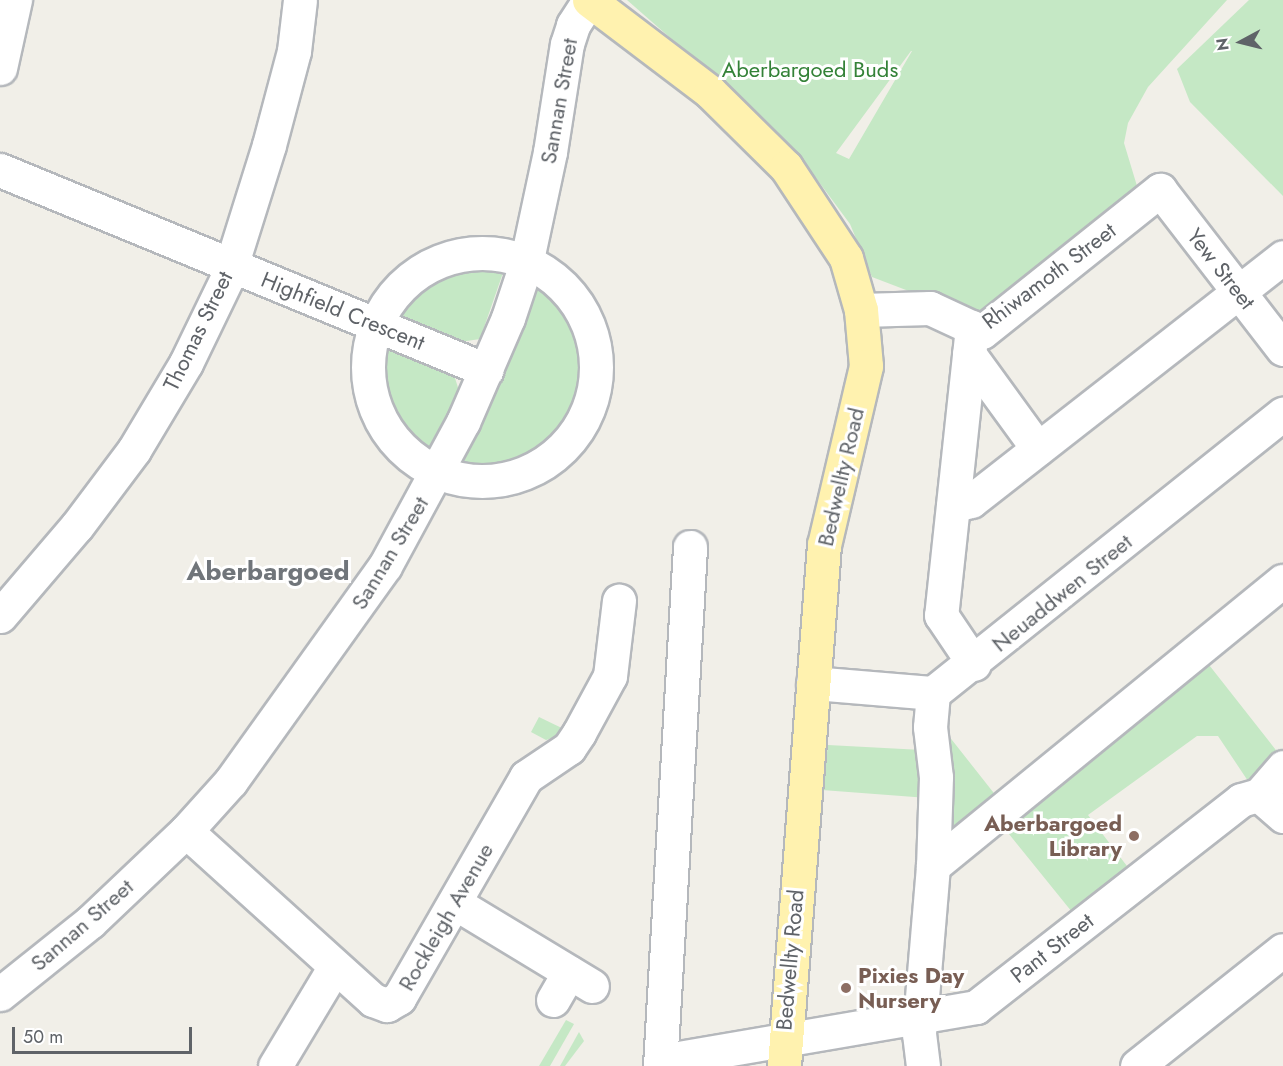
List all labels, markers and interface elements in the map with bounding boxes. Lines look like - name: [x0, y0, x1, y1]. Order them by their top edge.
- north arrow: [1211, 12, 1271, 72]
- street label: Sannan Street: [535, 36, 583, 166]
- text: N: [1210, 37, 1235, 52]
- park label: Aberbargoed Buds: [722, 57, 898, 83]
- street label: Rhiwamoth Street: [977, 217, 1121, 335]
- street label: Yew Street: [1181, 223, 1261, 315]
- street label: Highfield Crescent: [257, 266, 429, 356]
- street label: Thomas Street: [158, 267, 238, 395]
- street label: Bedwellty Road: [812, 405, 870, 549]
- street label: Sannan Street: [346, 492, 434, 614]
- street label: Neuaddwen Street: [987, 529, 1137, 657]
- district label: Aberbargoed: [186, 556, 350, 588]
- place label: Aberbargoed Library: [984, 810, 1122, 861]
- marker: Aberbargoed Library: [1127, 829, 1141, 843]
- street label: Rockleigh Avenue: [393, 839, 499, 995]
- street label: Sannan Street: [25, 873, 139, 977]
- street label: Bedwellty Road: [771, 888, 809, 1032]
- street label: Pant Street: [1005, 907, 1099, 989]
- place label: Pixies Day Nursery: [858, 962, 964, 1014]
- marker: Pixies Day Nursery: [839, 981, 853, 995]
- scale bar: [15, 1015, 195, 1053]
- text: 50 m: [23, 1024, 63, 1050]

